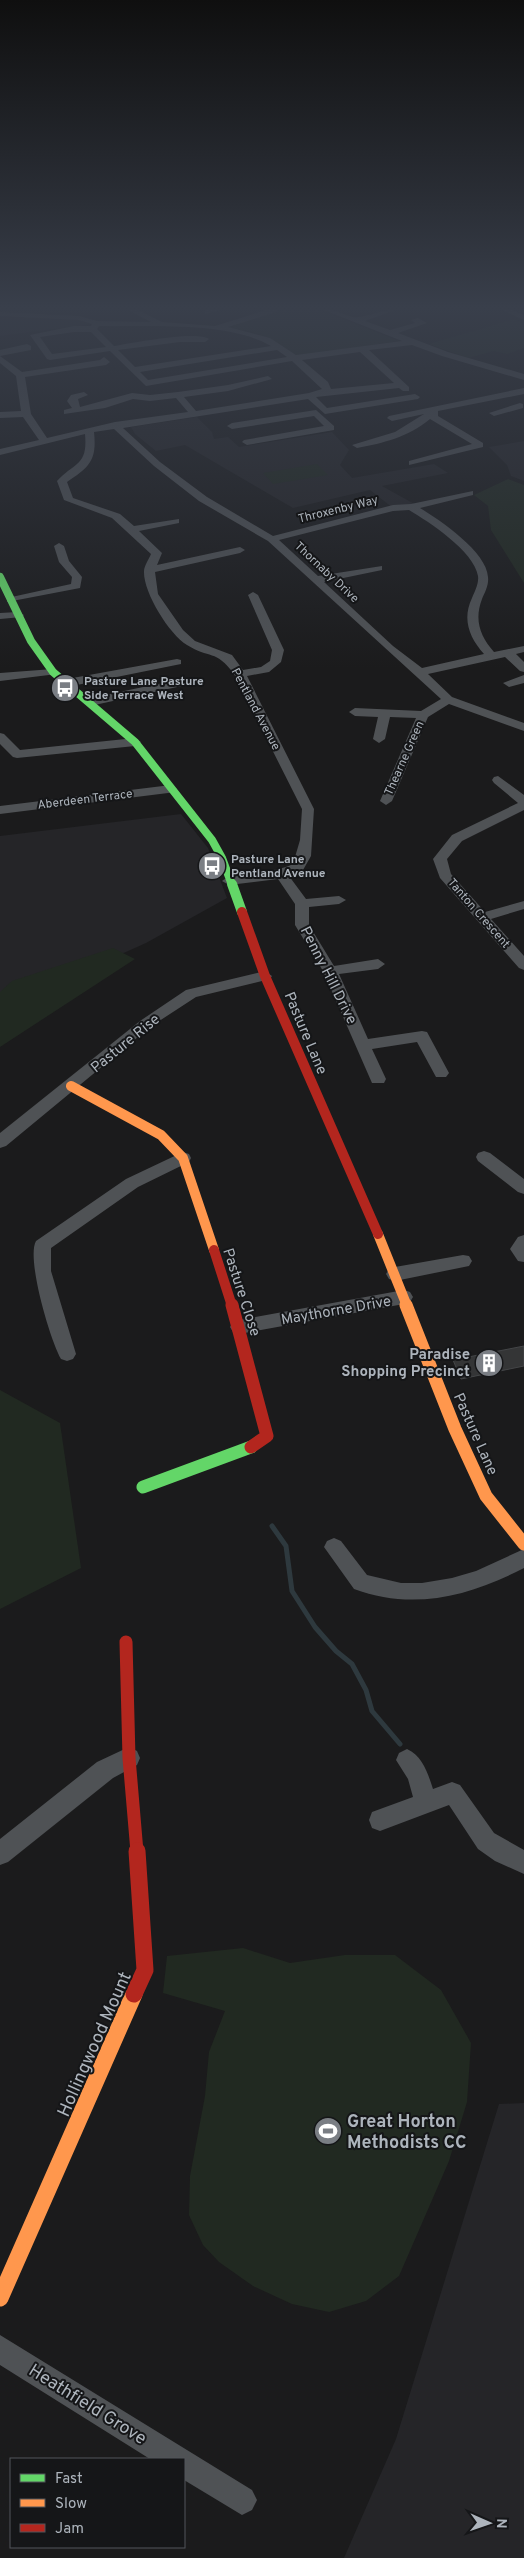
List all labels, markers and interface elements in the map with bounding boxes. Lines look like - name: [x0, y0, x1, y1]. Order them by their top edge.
- street label: Throxenby Way: [297, 492, 380, 528]
- street label: Thornaby Drive: [291, 539, 362, 607]
- street label: Pentland Avenue: [227, 666, 283, 753]
- bus stop icon: Pasture Lane Pasture Side Terrace West: [50, 673, 80, 703]
- place label: Pasture Lane Pasture Side Terrace West: [84, 674, 204, 704]
- street label: Thearne Green: [381, 718, 429, 798]
- street label: Aberdeen Terrace: [37, 786, 134, 814]
- bus stop icon: Pasture Lane Pentland Avenue: [197, 851, 227, 881]
- place label: Pasture Lane Pentland Avenue: [231, 852, 326, 882]
- street label: Tanton Crescent: [443, 875, 513, 952]
- street label: Penny Hill Drive: [295, 923, 361, 1028]
- street label: Pasture Lane: [279, 989, 331, 1078]
- street label: Pasture Rise: [87, 1010, 164, 1078]
- street label: Pasture Close: [217, 1246, 264, 1339]
- street label: Maythorne Drive: [280, 1292, 393, 1331]
- place label: Paradise Shopping Precinct: [341, 1346, 470, 1382]
- building icon: Paradise Shopping Precinct: [474, 1348, 504, 1378]
- street label: Pasture Lane: [448, 1391, 501, 1479]
- street label: Hollingwood Mount: [53, 1968, 138, 2121]
- place label: Great Horton Methodists CC: [347, 2111, 466, 2155]
- sports icon: Great Horton Methodists CC: [313, 2116, 343, 2146]
- street label: Heathfield Grove: [24, 2360, 151, 2451]
- legend: [10, 2458, 185, 2548]
- text: Fast: [55, 2470, 83, 2489]
- text: Slow: [55, 2495, 87, 2514]
- north arrow: [464, 2498, 514, 2548]
- text: N: [492, 2518, 509, 2529]
- text: Jam: [55, 2520, 84, 2539]

